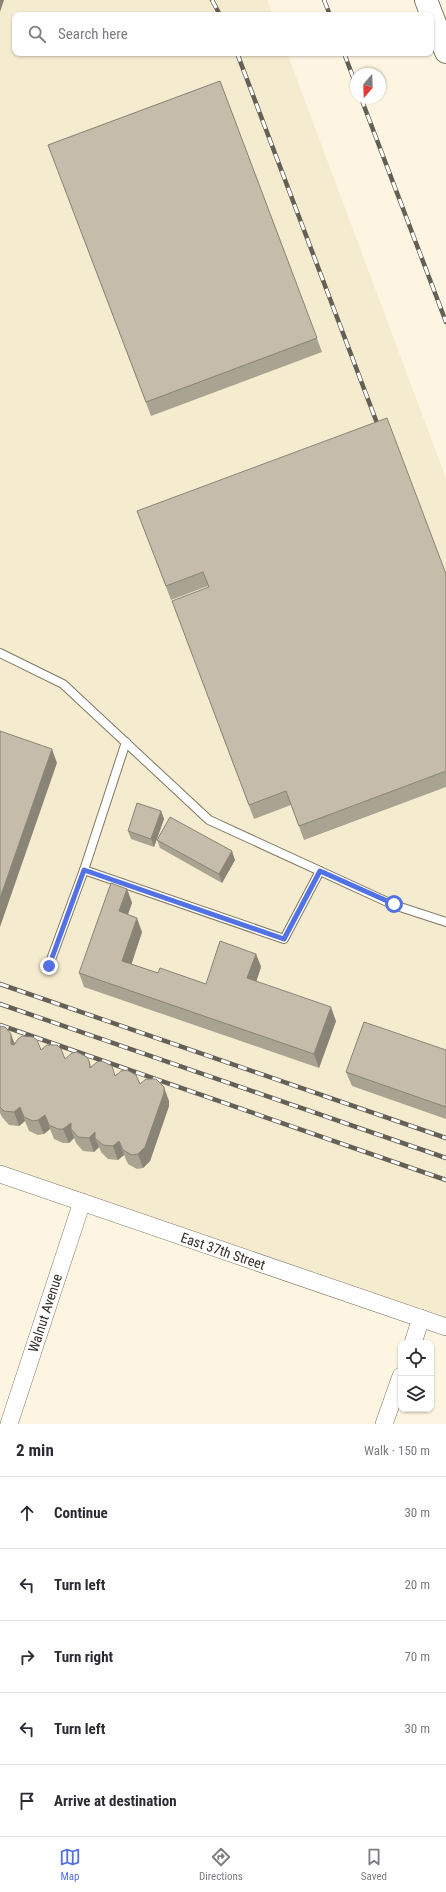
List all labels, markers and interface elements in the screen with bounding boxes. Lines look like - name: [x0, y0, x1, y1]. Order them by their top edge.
- search box: [12, 12, 434, 56]
- icon: search: [26, 23, 48, 45]
- text: Search here: [58, 25, 128, 43]
- north arrow: [350, 68, 386, 104]
- route start: [385, 895, 403, 913]
- route end: [40, 957, 58, 975]
- street label: East 37th Street: [179, 1229, 267, 1273]
- street label: Walnut Avenue: [25, 1271, 65, 1354]
- map controls: [398, 1340, 434, 1412]
- button: locate: [398, 1340, 434, 1376]
- button: layers: [398, 1376, 434, 1412]
- text: 2 min: [16, 1440, 54, 1460]
- text: Walk · 150 m: [364, 1443, 430, 1458]
- icon: ahead: [16, 1502, 38, 1524]
- text: Continue: [54, 1504, 108, 1522]
- text: 30 m: [404, 1505, 430, 1520]
- icon: left: [16, 1574, 38, 1596]
- text: Turn left: [54, 1576, 105, 1594]
- text: 20 m: [404, 1577, 430, 1592]
- icon: right: [16, 1646, 38, 1668]
- text: Turn right: [54, 1648, 113, 1666]
- text: 70 m: [404, 1649, 430, 1664]
- icon: left: [16, 1718, 38, 1740]
- text: Turn left: [54, 1720, 105, 1738]
- text: 30 m: [404, 1721, 430, 1736]
- icon: arrive: [16, 1790, 38, 1812]
- text: Arrive at destination: [54, 1792, 177, 1810]
- tab: Map: [59, 1846, 81, 1883]
- tab: Directions: [199, 1846, 243, 1883]
- tab: Saved: [361, 1846, 387, 1883]

